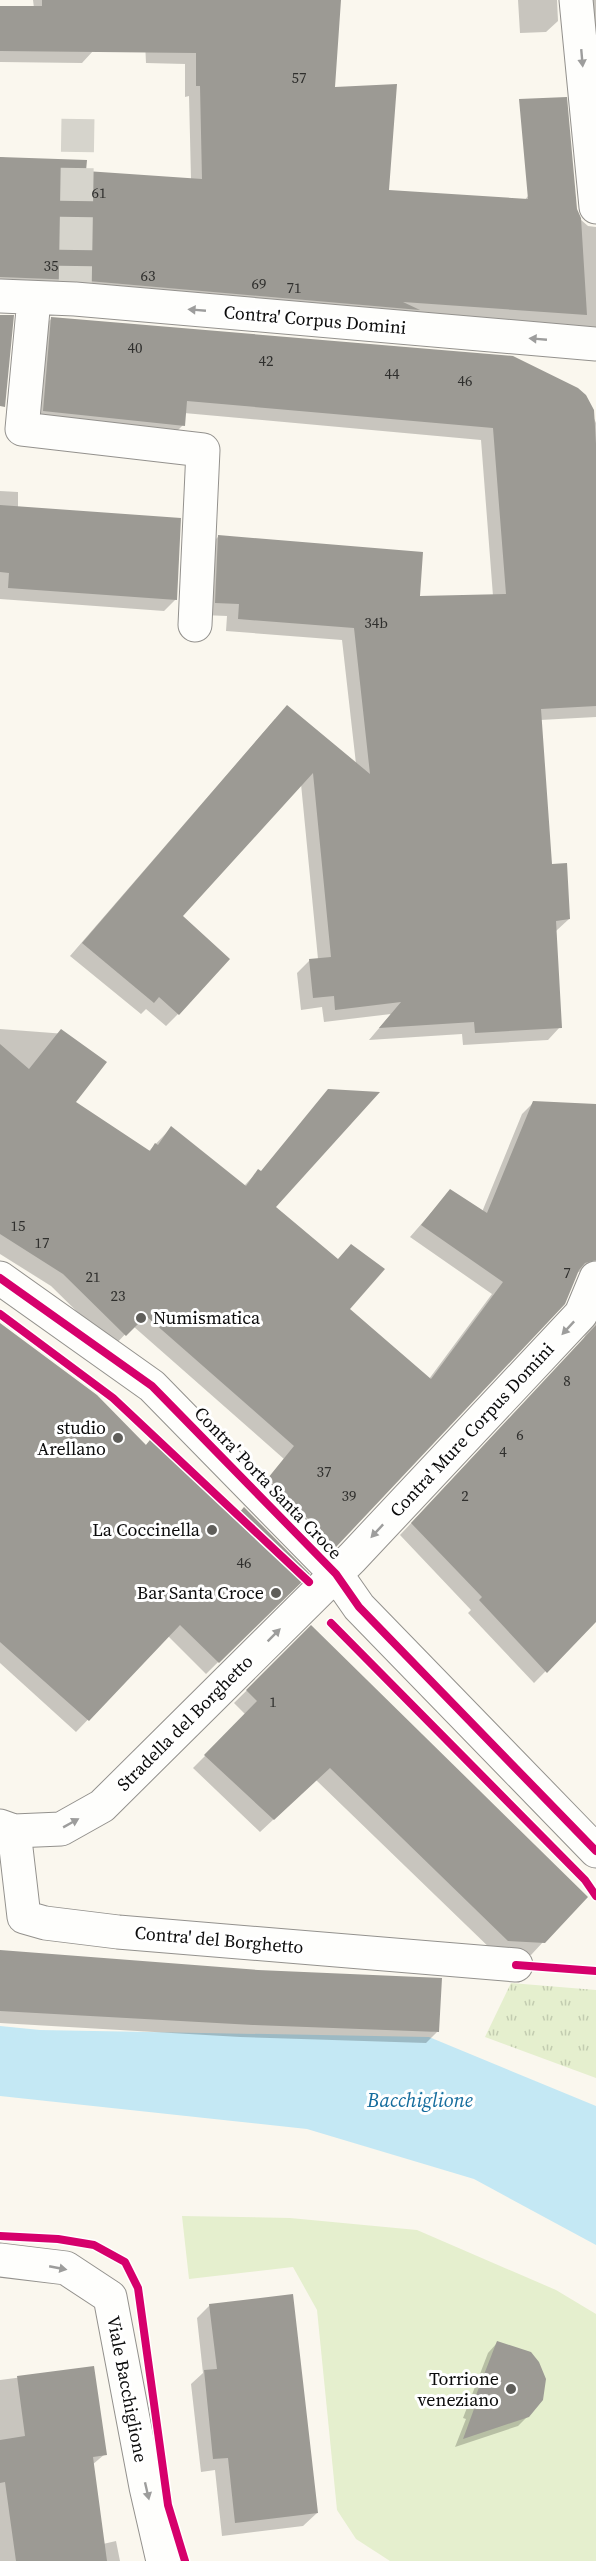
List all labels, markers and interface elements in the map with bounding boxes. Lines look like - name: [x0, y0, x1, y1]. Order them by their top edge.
- one-way arrow: [577, 49, 587, 68]
- house number: 57: [291, 67, 307, 88]
- house number: 61: [91, 182, 107, 203]
- house number: 35: [43, 255, 59, 276]
- house number: 63: [140, 265, 156, 286]
- house number: 69: [251, 273, 267, 294]
- house number: 71: [286, 277, 302, 298]
- street label: Contra' Corpus Domini: [223, 299, 407, 340]
- one-way arrow: [187, 305, 206, 315]
- one-way arrow: [528, 334, 547, 344]
- house number: 40: [127, 337, 143, 358]
- house number: 42: [258, 350, 274, 371]
- house number: 44: [384, 363, 400, 384]
- house number: 46: [457, 370, 473, 391]
- house number: 34b: [364, 612, 388, 633]
- house number: 15: [10, 1215, 26, 1236]
- house number: 17: [34, 1232, 50, 1253]
- house number: 7: [563, 1262, 571, 1283]
- house number: 21: [85, 1266, 101, 1287]
- house number: 23: [110, 1285, 126, 1306]
- place label: Numismatica: [153, 1305, 261, 1330]
- marker: Numismatica: [134, 1311, 148, 1325]
- one-way arrow: [562, 1320, 575, 1335]
- street label: Contra' Mure Corpus Domini: [384, 1337, 559, 1522]
- house number: 8: [563, 1370, 571, 1391]
- street label: Contra' Porta Santa Croce: [189, 1401, 348, 1564]
- place label: studio Arellano: [37, 1415, 106, 1461]
- house number: 6: [516, 1424, 524, 1445]
- marker: studio Arellano: [111, 1431, 125, 1445]
- house number: 4: [499, 1441, 507, 1462]
- house number: 37: [316, 1461, 332, 1482]
- house number: 39: [341, 1485, 357, 1506]
- house number: 2: [461, 1485, 469, 1506]
- place label: La Coccinella: [92, 1517, 201, 1542]
- marker: La Coccinella: [205, 1523, 219, 1537]
- one-way arrow: [370, 1524, 384, 1538]
- house number: 46: [236, 1552, 252, 1573]
- place label: Bar Santa Croce: [137, 1580, 264, 1605]
- marker: Bar Santa Croce: [269, 1586, 283, 1600]
- one-way arrow: [267, 1628, 281, 1642]
- street label: Stradella del Borghetto: [111, 1649, 258, 1796]
- house number: 1: [269, 1691, 277, 1712]
- one-way arrow: [62, 1818, 79, 1828]
- street label: Contra' del Borghetto: [134, 1920, 305, 1959]
- water label: Bacchiglione: [366, 2086, 473, 2114]
- one-way arrow: [49, 2264, 68, 2273]
- street label: Viale Bacchiglione: [101, 2314, 154, 2464]
- place label: Torrione veneziano: [418, 2366, 499, 2412]
- marker: Torrione veneziano: [504, 2382, 518, 2396]
- one-way arrow: [143, 2482, 153, 2500]

